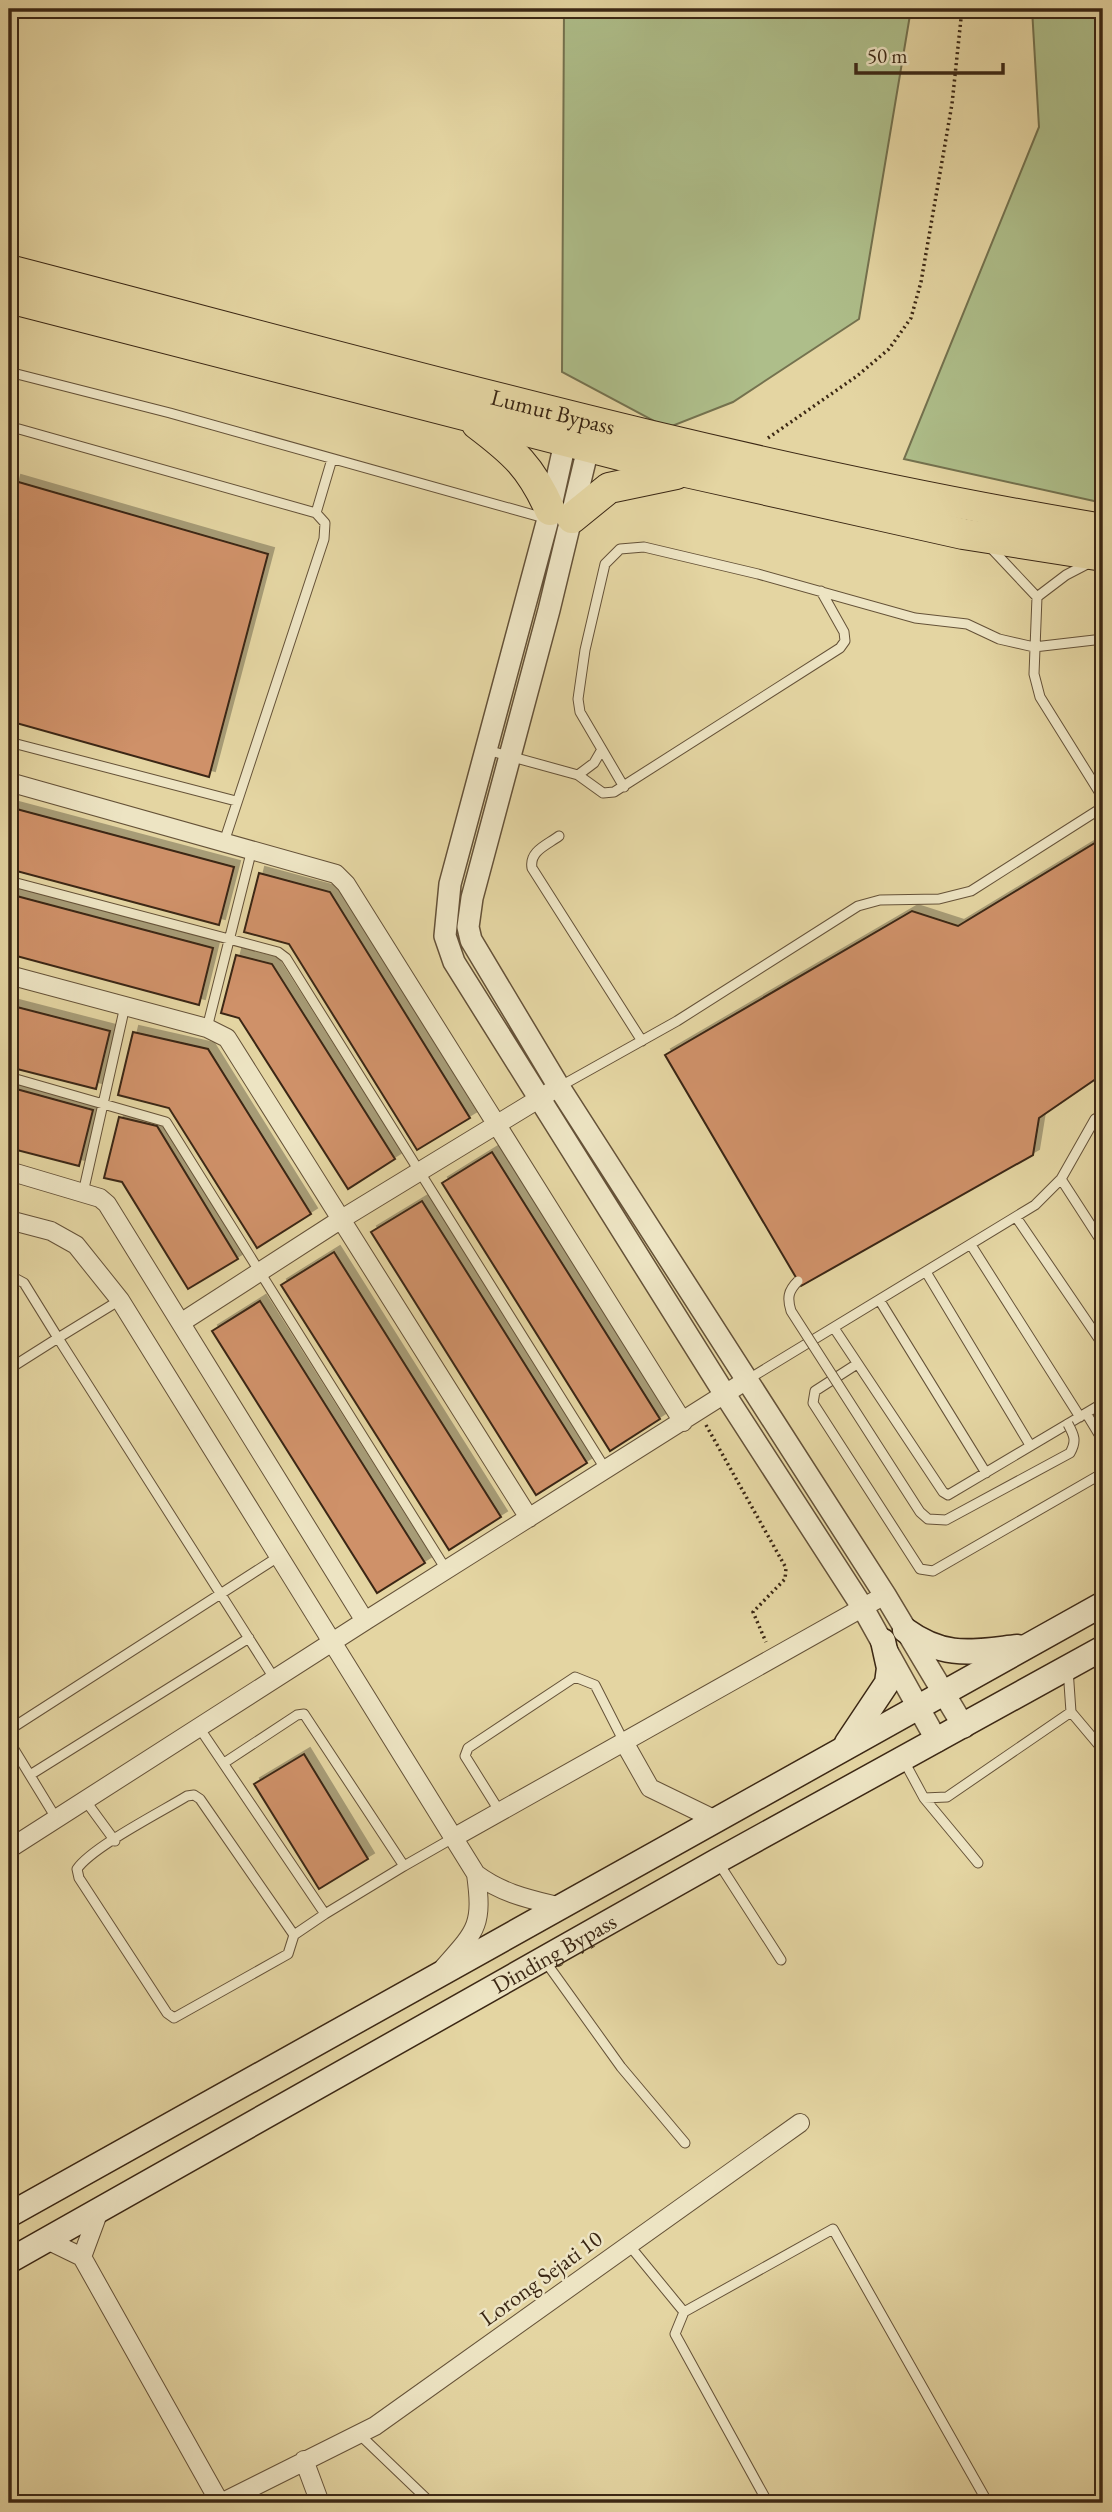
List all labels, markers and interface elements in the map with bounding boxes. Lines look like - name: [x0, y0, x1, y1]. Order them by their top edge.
- scale bar: [856, 32, 1004, 76]
- text: 50 m: [867, 42, 908, 69]
- street label: Lumut Bypass: [488, 382, 618, 441]
- street label: Dinding Bypass: [486, 1906, 622, 2000]
- street label: Lorong Sejati 10: [474, 2223, 608, 2333]

